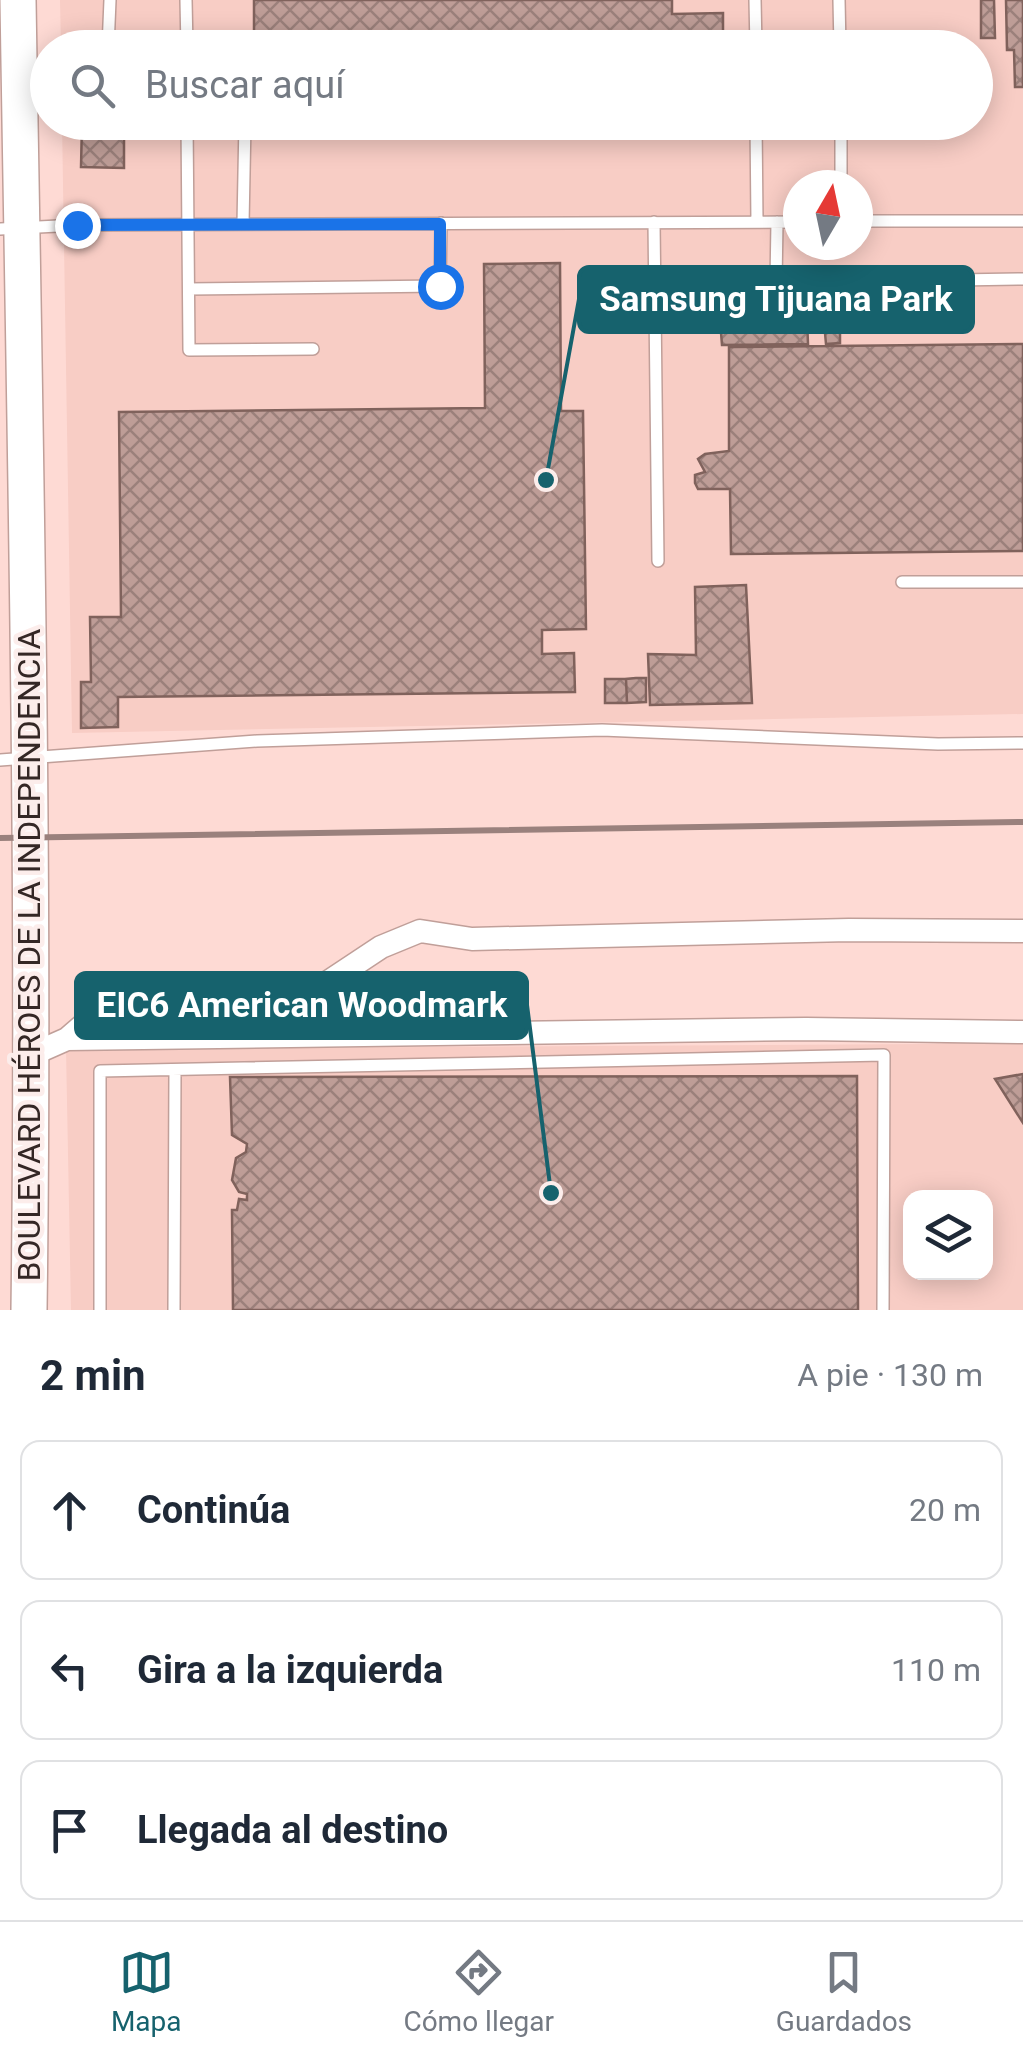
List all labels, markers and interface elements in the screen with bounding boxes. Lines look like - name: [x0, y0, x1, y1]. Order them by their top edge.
- search box: [30, 30, 993, 140]
- icon: search: [65, 58, 120, 113]
- text: Buscar aquí: [145, 63, 345, 107]
- north arrow: [783, 170, 873, 260]
- route end: [55, 203, 101, 249]
- route start: [418, 264, 464, 310]
- callout: Samsung Tijuana Park: [579, 267, 973, 332]
- text: Samsung Tijuana Park: [599, 279, 954, 320]
- street label: BOULEVARD HÉROES DE LA INDEPENDENCIA: [10, 628, 48, 1281]
- callout: EIC6 American Woodmark: [76, 973, 527, 1038]
- text: EIC6 American Woodmark: [96, 985, 509, 1026]
- map controls: [903, 1190, 993, 1280]
- button: layers: [903, 1190, 993, 1280]
- text: 2 min: [40, 1351, 146, 1400]
- text: A pie · 130 m: [797, 1356, 983, 1394]
- icon: ahead: [42, 1483, 97, 1538]
- text: Continúa: [137, 1488, 290, 1532]
- text: 20 m: [909, 1491, 981, 1529]
- icon: left: [42, 1643, 97, 1698]
- text: Gira a la izquierda: [137, 1648, 443, 1692]
- text: 110 m: [891, 1651, 981, 1689]
- icon: arrive: [42, 1803, 97, 1858]
- text: Llegada al destino: [137, 1808, 448, 1852]
- tab: Mapa: [111, 1945, 182, 2038]
- tab: Cómo llegar: [403, 1945, 554, 2038]
- tab: Guardados: [776, 1945, 912, 2038]

